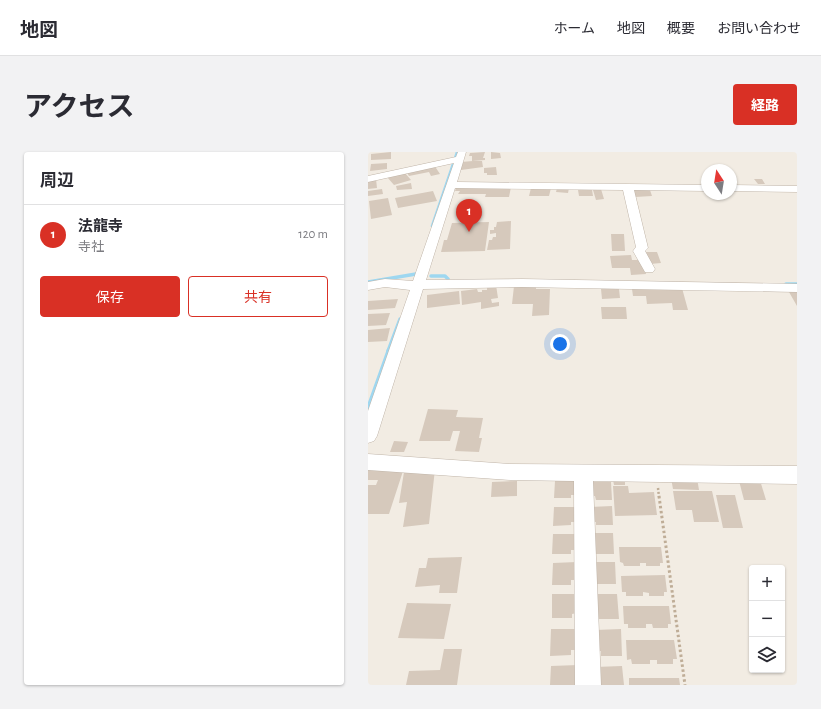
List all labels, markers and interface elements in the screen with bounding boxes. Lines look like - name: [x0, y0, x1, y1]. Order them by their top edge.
- text: 地図: [20, 21, 58, 40]
- text: ホーム: [553, 22, 595, 36]
- text: 地図: [617, 22, 645, 36]
- text: 概要: [667, 22, 695, 36]
- text: お問い合わせ: [717, 22, 801, 36]
- button: 経路: [733, 84, 797, 125]
- text: アクセス: [24, 94, 135, 122]
- north arrow: [701, 164, 737, 200]
- text: 周辺: [40, 172, 74, 189]
- pin: 1: [456, 199, 482, 232]
- text: 法龍寺: [78, 219, 123, 234]
- text: 1: [51, 228, 55, 241]
- text: 120 m: [298, 228, 328, 241]
- text: 寺社: [78, 241, 104, 254]
- button: 保存: [40, 276, 180, 317]
- button: 共有: [188, 276, 328, 317]
- your location: [550, 334, 570, 354]
- map controls: [749, 565, 785, 673]
- button: +: [749, 565, 785, 601]
- button: −: [749, 601, 785, 637]
- button: layers: [749, 637, 785, 673]

